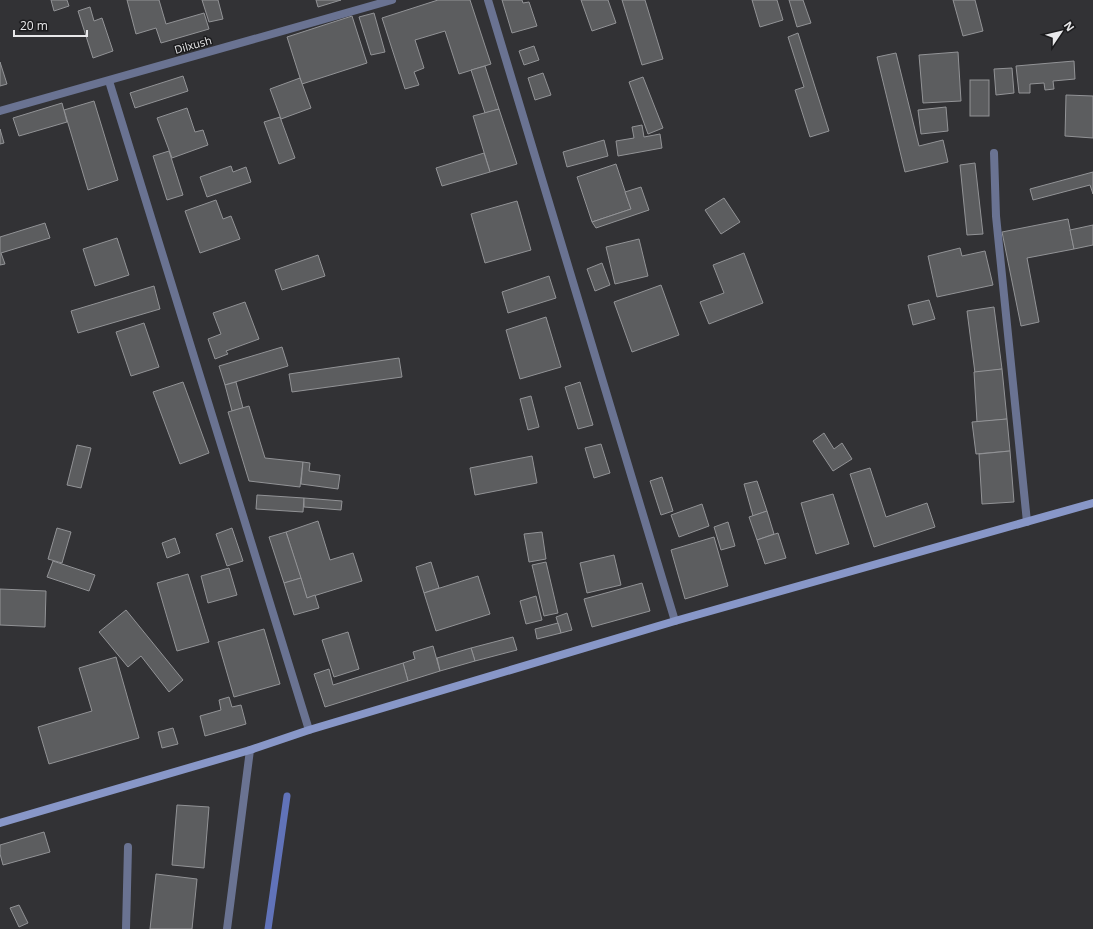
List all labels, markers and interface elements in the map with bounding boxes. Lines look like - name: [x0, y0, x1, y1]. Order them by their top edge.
- scale bar: [14, 12, 87, 38]
- north arrow: [1041, 12, 1081, 52]
- text: 20 m: [20, 17, 48, 34]
- text: N: [1061, 18, 1078, 34]
- street label: Dilxush: [173, 32, 213, 57]

